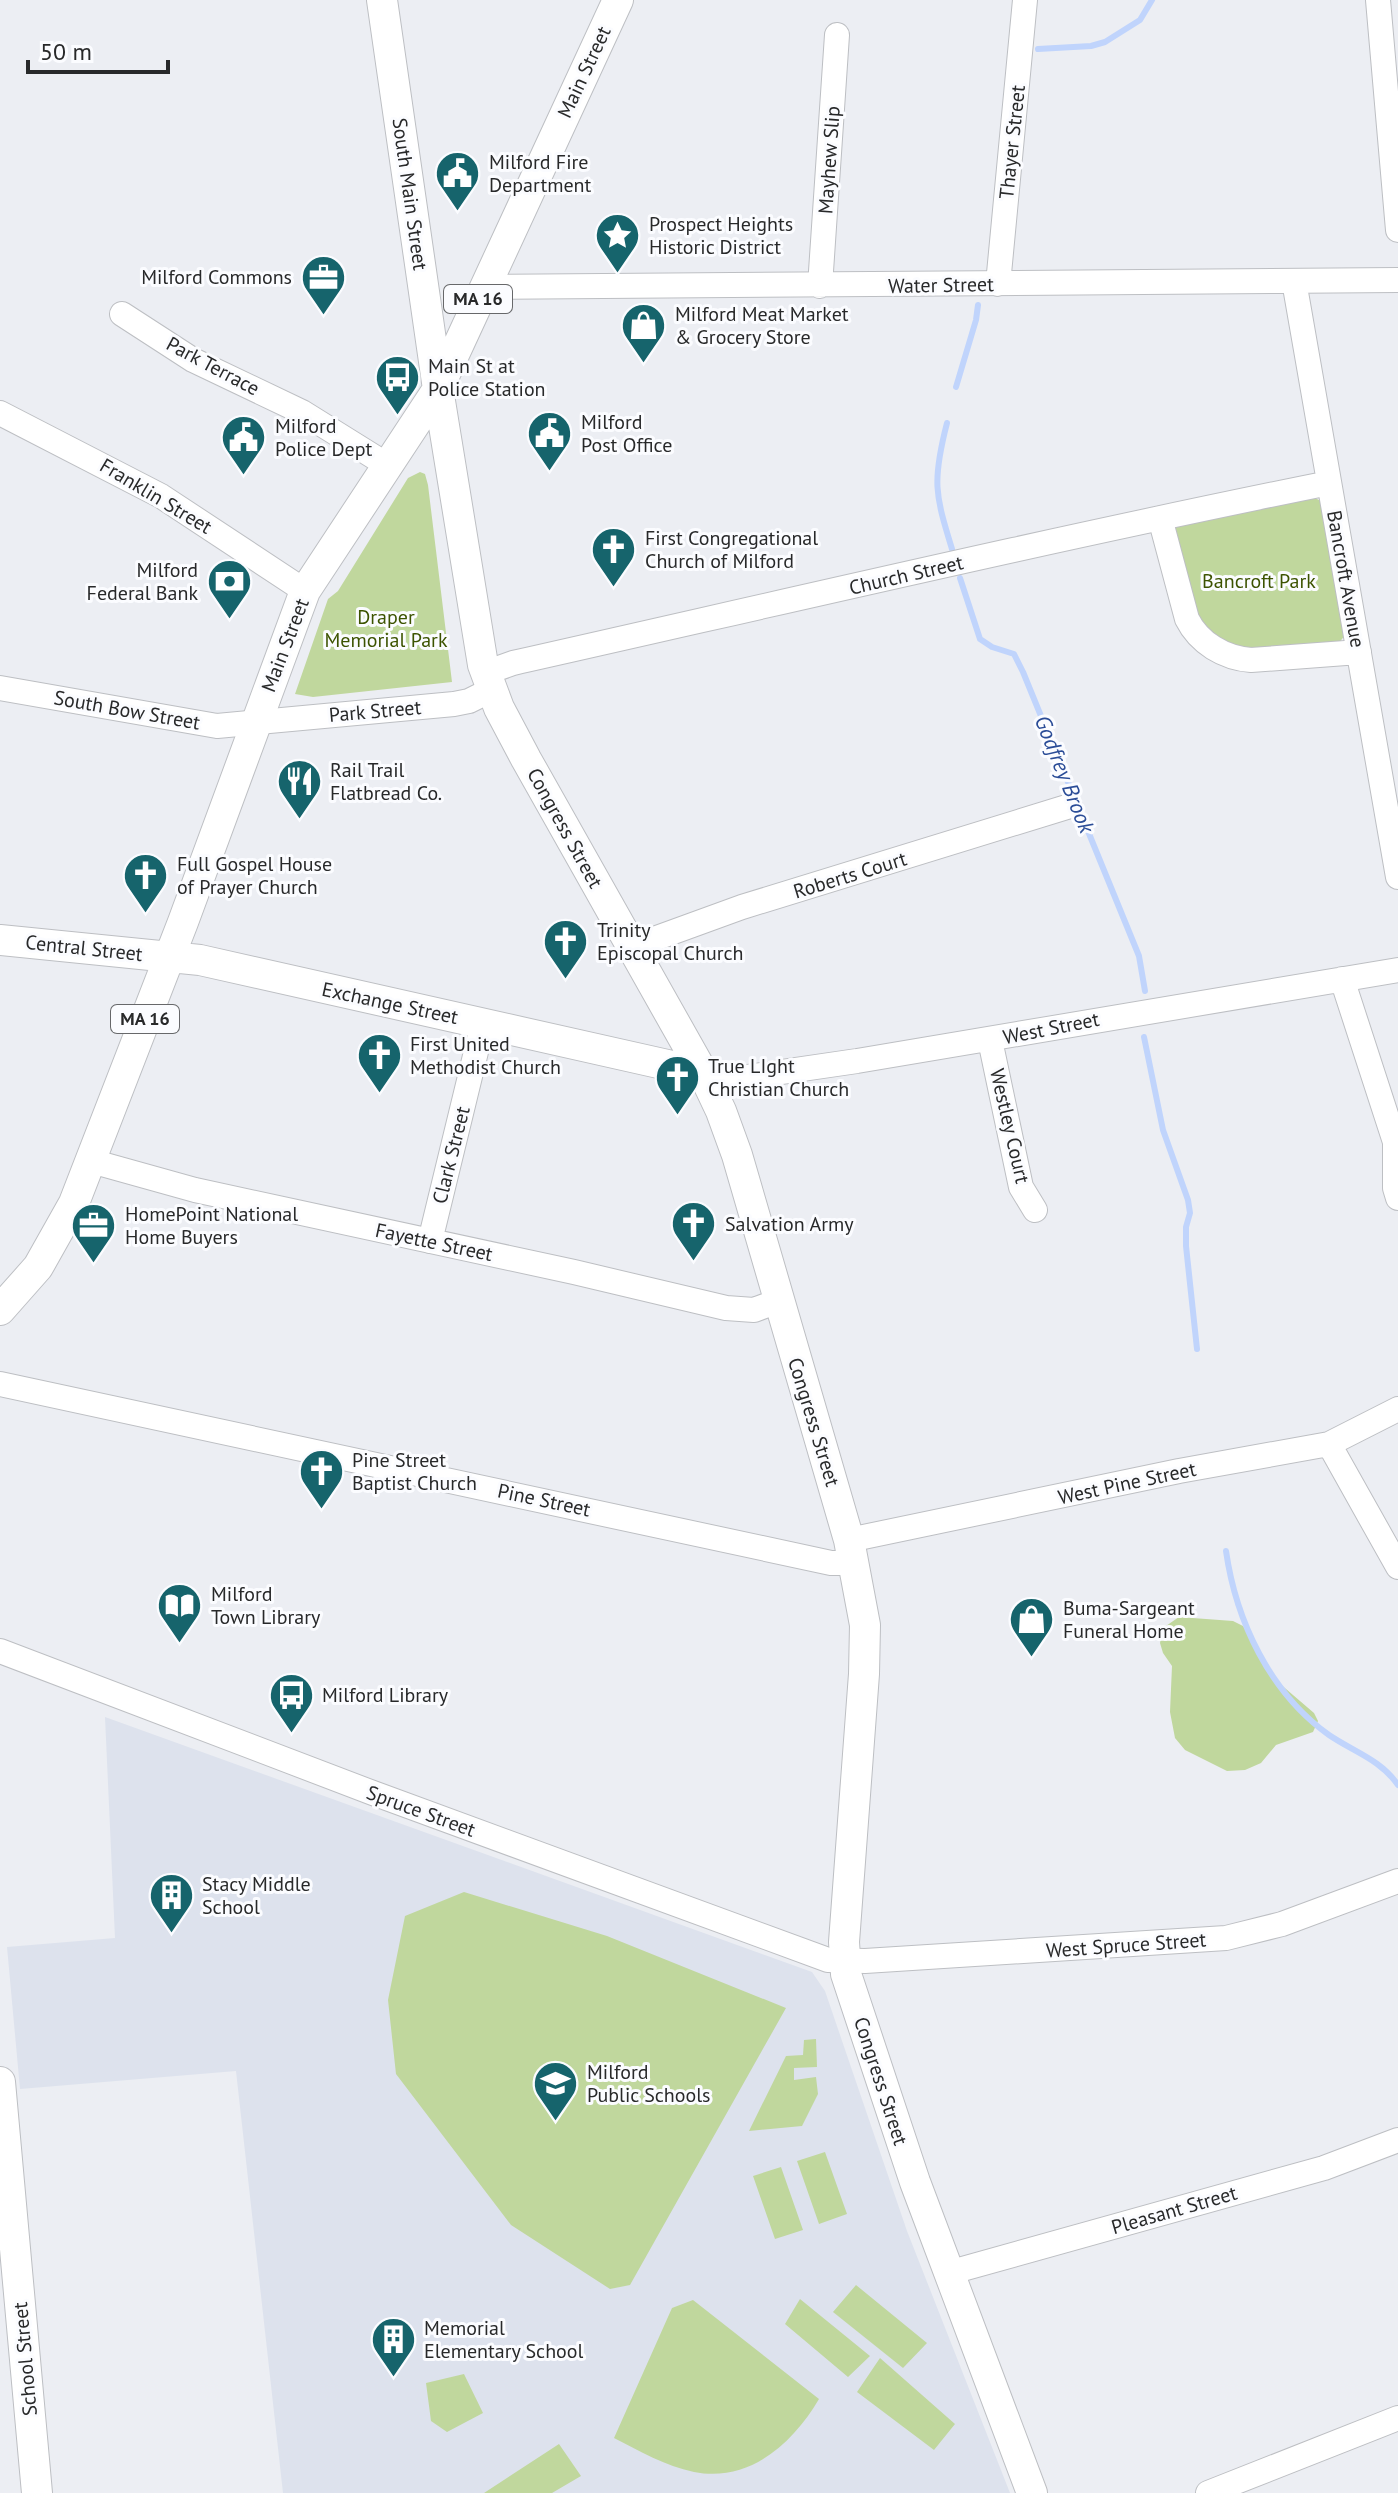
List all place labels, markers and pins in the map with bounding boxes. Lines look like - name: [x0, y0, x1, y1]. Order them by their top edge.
- place label: Milford Fire Department: [489, 149, 591, 198]
- public building icon: Milford Fire Department: [434, 150, 482, 213]
- place icon: Prospect Heights Historic District: [594, 211, 642, 274]
- place label: Prospect Heights Historic District: [649, 211, 793, 260]
- office icon: Milford Commons: [299, 253, 347, 316]
- place label: Milford Commons: [141, 264, 292, 290]
- shop icon: Milford Meat Market & Grocery Store: [620, 301, 668, 364]
- place label: Milford Meat Market & Grocery Store: [675, 301, 849, 350]
- place label: Main St at Police Station: [428, 353, 546, 402]
- bus stop icon: Main St at Police Station: [373, 354, 421, 417]
- public building icon: Milford Post Office: [526, 409, 574, 472]
- place label: Milford Post Office: [581, 409, 672, 458]
- public building icon: Milford Police Dept: [220, 413, 268, 476]
- place label: Milford Police Dept: [275, 413, 372, 462]
- church icon: First Congregational Church of Milford: [590, 525, 638, 588]
- place label: First Congregational Church of Milford: [645, 525, 818, 574]
- place label: Milford Federal Bank: [87, 557, 198, 606]
- bank icon: Milford Federal Bank: [205, 557, 253, 620]
- restaurant icon: Rail Trail Flatbread Co.: [275, 757, 323, 820]
- place label: Rail Trail Flatbread Co.: [330, 757, 442, 806]
- place label: Full Gospel House of Prayer Church: [177, 851, 332, 900]
- church icon: Full Gospel House of Prayer Church: [122, 852, 170, 915]
- church icon: Trinity Episcopal Church: [542, 917, 590, 980]
- place label: Trinity Episcopal Church: [597, 917, 743, 966]
- place label: First United Methodist Church: [410, 1031, 561, 1080]
- church icon: First United Methodist Church: [355, 1032, 403, 1095]
- place label: True LIght Christian Church: [708, 1053, 849, 1102]
- church icon: True LIght Christian Church: [653, 1054, 701, 1117]
- church icon: Salvation Army: [670, 1200, 718, 1263]
- place label: HomePoint National Home Buyers: [125, 1201, 298, 1250]
- office icon: HomePoint National Home Buyers: [70, 1202, 118, 1265]
- place label: Salvation Army: [725, 1211, 854, 1237]
- church icon: Pine Street Baptist Church: [297, 1447, 345, 1510]
- place label: Pine Street Baptist Church: [352, 1447, 477, 1496]
- place label: Milford Town Library: [211, 1581, 321, 1630]
- library icon: Milford Town Library: [156, 1582, 204, 1645]
- shop icon: Buma-Sargeant Funeral Home: [1008, 1595, 1056, 1658]
- place label: Buma-Sargeant Funeral Home: [1063, 1595, 1195, 1644]
- bus stop icon: Milford Library: [267, 1671, 315, 1734]
- place label: Milford Library: [322, 1682, 449, 1708]
- place label: Stacy Middle School: [202, 1871, 311, 1920]
- building icon: Stacy Middle School: [147, 1872, 195, 1935]
- place label: Milford Public Schools: [587, 2059, 710, 2108]
- school or university icon: Milford Public Schools: [532, 2060, 580, 2123]
- place label: Memorial Elementary School: [424, 2315, 584, 2364]
- building icon: Memorial Elementary School: [369, 2316, 417, 2379]

